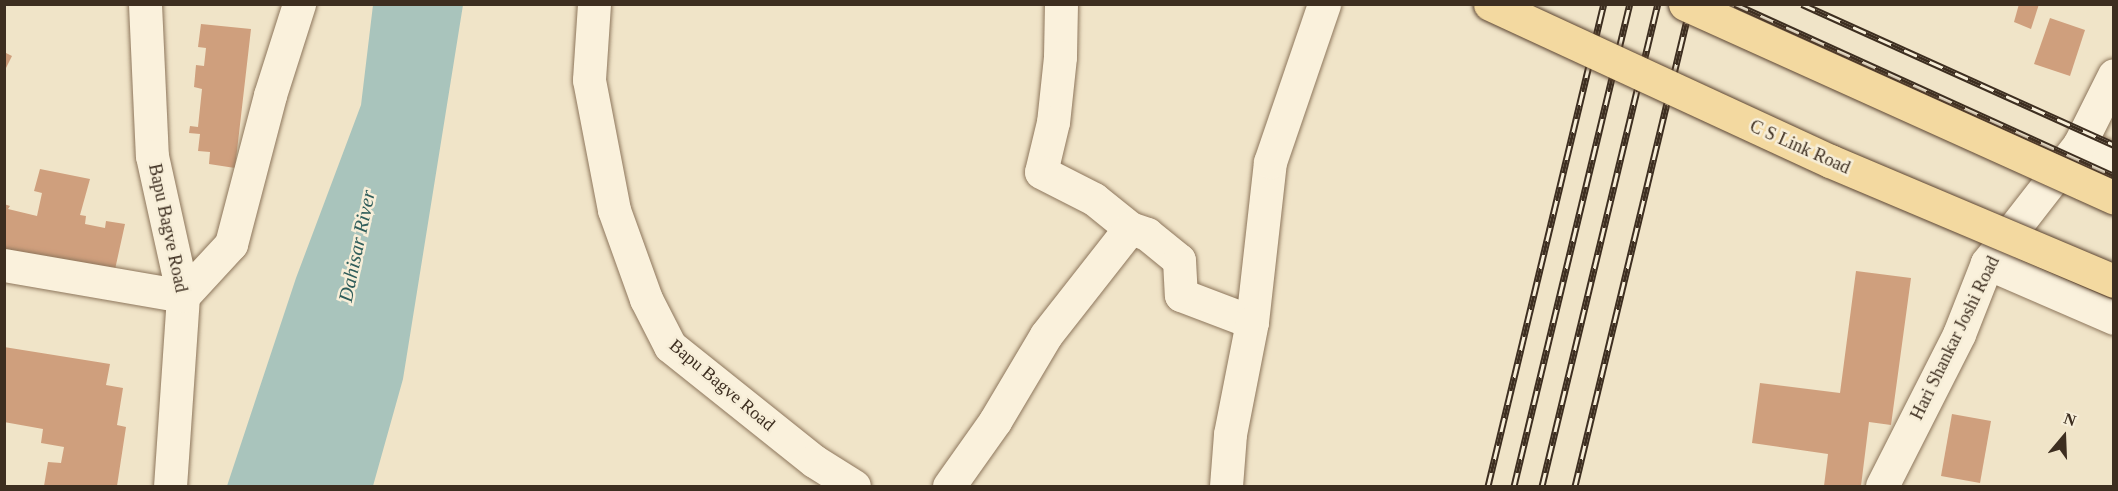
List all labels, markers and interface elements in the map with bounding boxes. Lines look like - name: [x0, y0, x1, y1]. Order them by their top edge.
- street label: C S Link Road: [1747, 115, 1853, 179]
- street label: Bapu Bagve Road: [144, 162, 192, 294]
- water label: Dahisar River: [333, 188, 381, 304]
- street label: Hari Shankar Joshi Road: [1906, 253, 2004, 423]
- street label: Bapu Bagve Road: [665, 335, 779, 435]
- north arrow: [2034, 407, 2094, 467]
- text: N: [2062, 410, 2078, 429]

